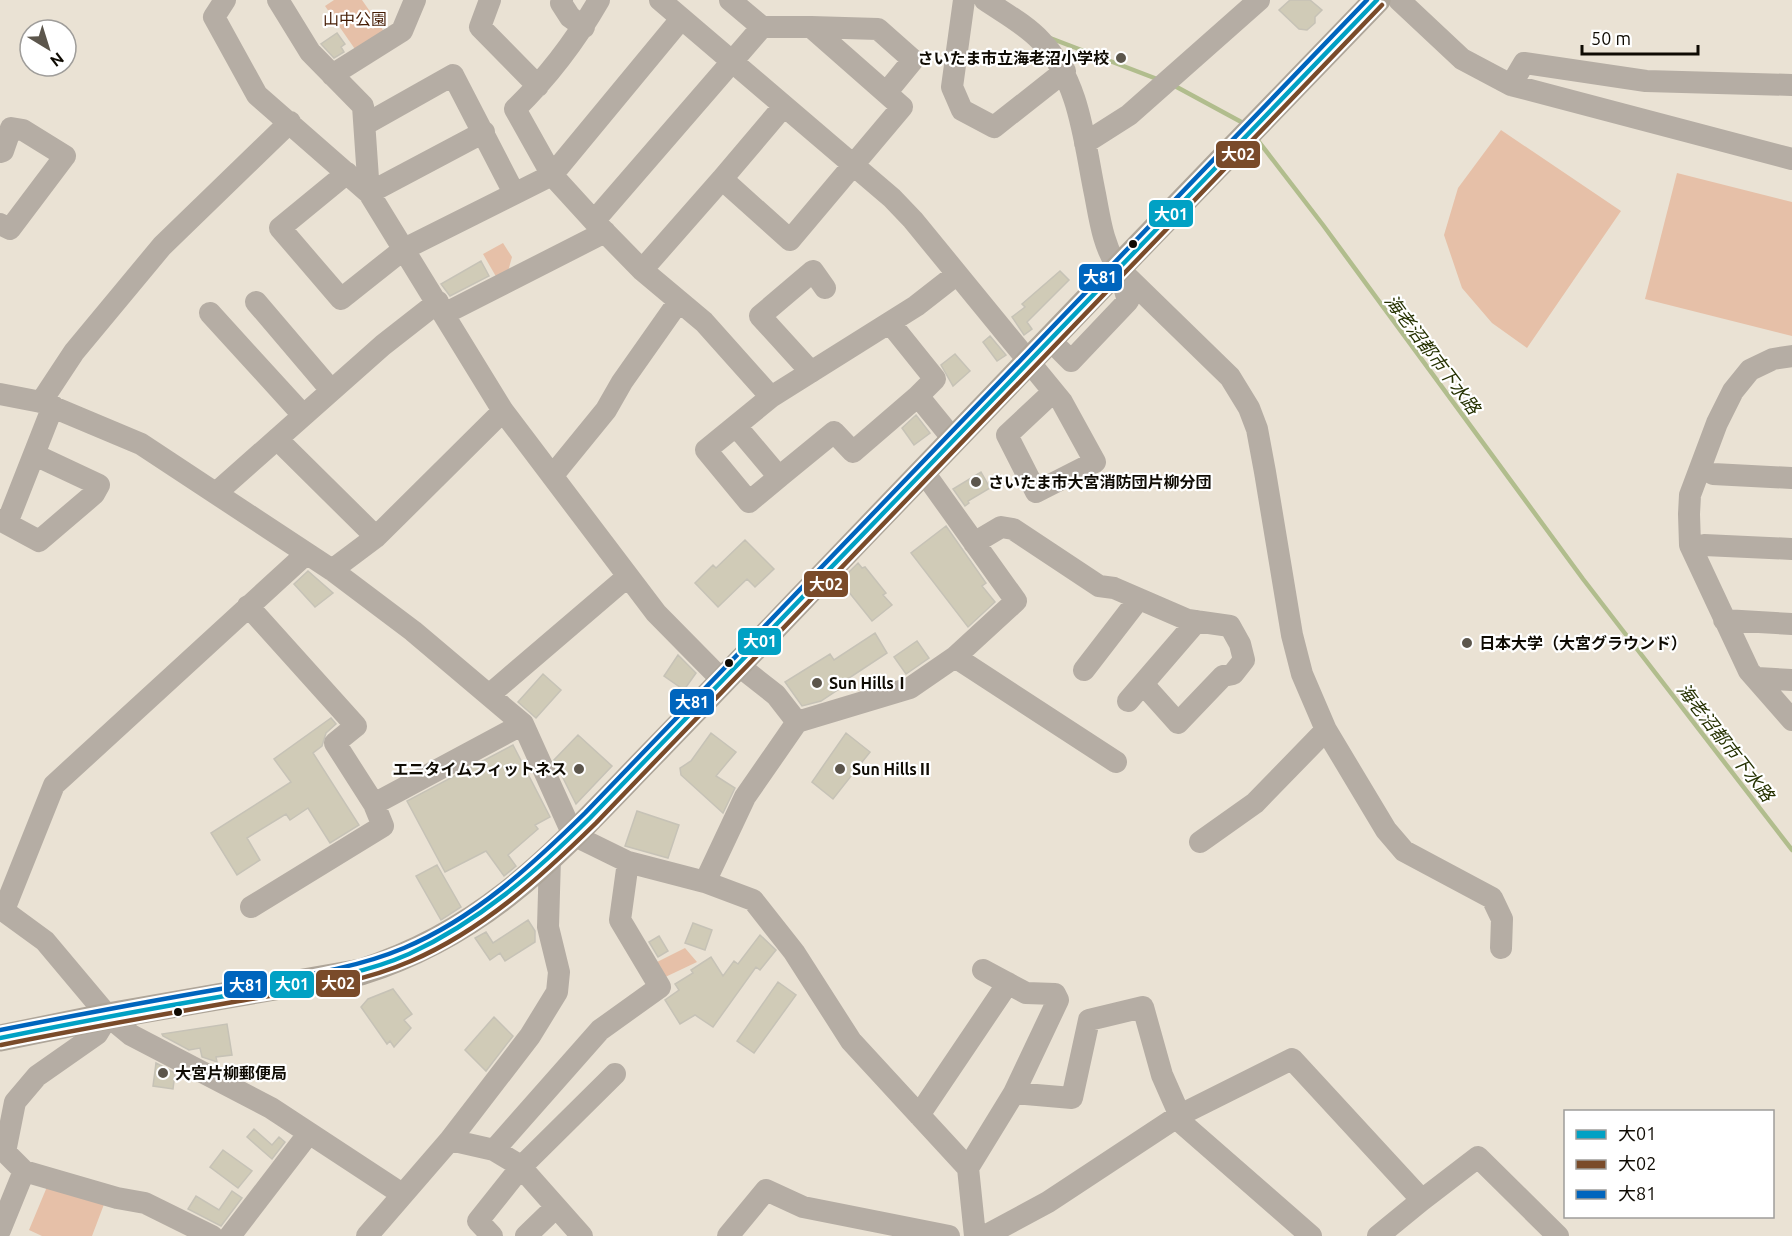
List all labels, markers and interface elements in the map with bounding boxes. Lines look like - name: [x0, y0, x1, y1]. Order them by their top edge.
- park label: 山中公園: [323, 10, 387, 28]
- north arrow: [18, 18, 78, 78]
- scale bar: [1582, 18, 1698, 56]
- text: 50 m: [1591, 28, 1631, 48]
- text: N: [47, 49, 67, 71]
- place label: さいたま市立海老沼小学校: [917, 49, 1109, 67]
- marker: さいたま市立海老沼小学校: [1114, 51, 1128, 65]
- line badge: 大02: [1215, 140, 1261, 169]
- text: 大02: [1221, 145, 1255, 163]
- line badge: 大01: [1148, 199, 1194, 228]
- text: 大01: [1154, 205, 1188, 223]
- unlabelled marker: [1127, 238, 1139, 250]
- line badge: 大81: [1078, 263, 1123, 292]
- text: 大81: [1083, 268, 1117, 286]
- water label: 海老沼都市下水路: [1382, 290, 1486, 419]
- place label: さいたま市大宮消防団片柳分団: [988, 473, 1212, 491]
- marker: さいたま市大宮消防団片柳分団: [969, 475, 983, 489]
- line badge: 大02: [803, 570, 849, 598]
- text: 大02: [809, 575, 843, 593]
- line badge: 大01: [737, 627, 782, 656]
- text: 大01: [743, 632, 777, 650]
- place label: 日本大学（大宮グラウンド）: [1479, 634, 1687, 652]
- marker: 日本大学（大宮グラウンド）: [1460, 636, 1474, 650]
- unlabelled marker: [723, 657, 735, 669]
- place label: Sun HillsⅠ: [829, 674, 910, 692]
- marker: Sun HillsⅠ: [810, 676, 824, 690]
- water label: 海老沼都市下水路: [1674, 679, 1779, 806]
- line badge: 大81: [669, 688, 715, 716]
- text: 大81: [675, 693, 709, 711]
- place label: エニタイムフィットネス: [393, 760, 567, 778]
- place label: Sun HillsⅡ: [852, 760, 933, 778]
- marker: エニタイムフィットネス: [572, 762, 586, 776]
- marker: Sun HillsⅡ: [833, 762, 847, 776]
- line badge: 大02: [315, 969, 361, 998]
- line badge: 大81: [223, 970, 268, 999]
- line badge: 大01: [269, 970, 315, 999]
- text: 大02: [321, 974, 355, 992]
- text: 大01: [275, 975, 309, 993]
- text: 大81: [229, 976, 263, 994]
- unlabelled marker: [172, 1006, 184, 1018]
- place label: 大宮片柳郵便局: [175, 1064, 287, 1082]
- marker: 大宮片柳郵便局: [156, 1066, 170, 1080]
- legend: [1564, 1110, 1774, 1218]
- text: 大01: [1618, 1123, 1656, 1143]
- text: 大02: [1618, 1153, 1656, 1173]
- text: 大81: [1618, 1183, 1656, 1203]

